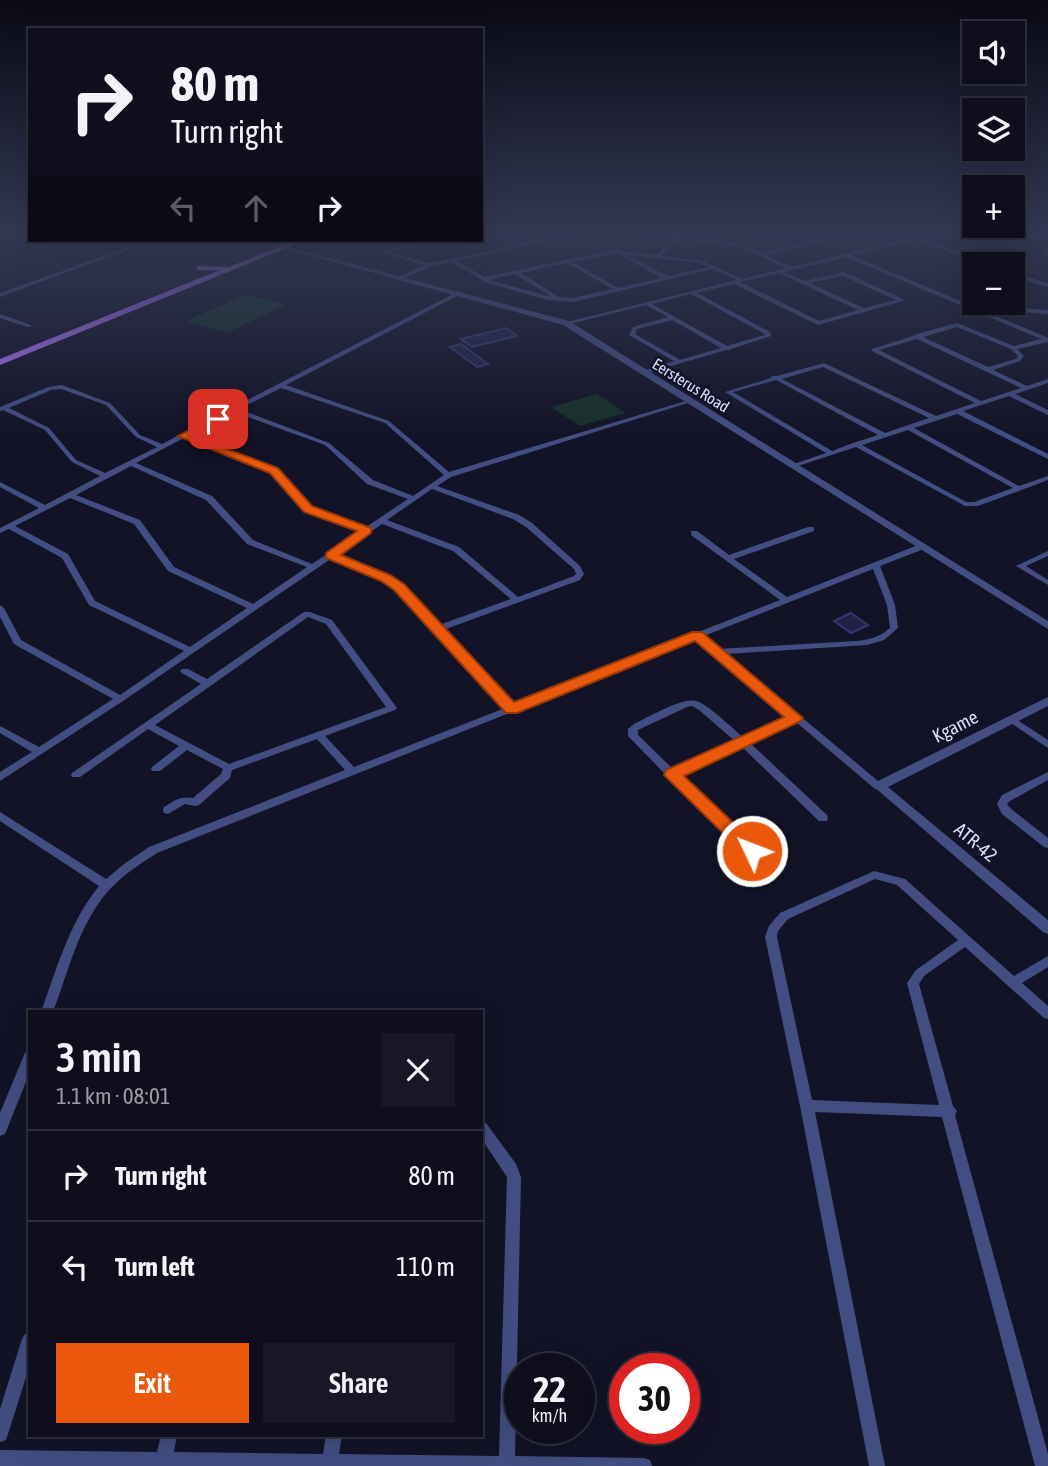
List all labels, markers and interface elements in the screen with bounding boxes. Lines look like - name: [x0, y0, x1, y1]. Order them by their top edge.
- map controls: [962, 21, 1025, 315]
- button: sound: [962, 21, 1025, 84]
- text: 80 m: [171, 55, 259, 111]
- icon: right: [56, 56, 147, 147]
- button: layers: [962, 98, 1025, 161]
- text: Turn right: [171, 113, 284, 150]
- button: +: [962, 175, 1025, 238]
- icon: left: [164, 189, 202, 227]
- icon: ahead: [237, 189, 275, 227]
- icon: right: [310, 189, 348, 227]
- button: −: [962, 252, 1025, 315]
- street label: Eersterus Road: [649, 354, 733, 416]
- pin: [188, 389, 248, 449]
- icon: arrive: [199, 400, 237, 438]
- street label: Kgame: [929, 705, 981, 747]
- position arrow: [715, 814, 789, 888]
- street label: ATR-42: [950, 818, 1002, 866]
- text: 3 min: [56, 1033, 142, 1081]
- button: close: [381, 1033, 455, 1107]
- text: 1.1 km · 08:01: [56, 1083, 171, 1109]
- icon: right: [56, 1157, 94, 1195]
- text: Turn right: [115, 1161, 206, 1191]
- text: 80 m: [408, 1161, 455, 1191]
- icon: left: [56, 1248, 94, 1286]
- text: Turn left: [115, 1252, 195, 1282]
- text: 110 m: [396, 1252, 455, 1282]
- button: Exit: [56, 1343, 249, 1423]
- button: Share: [263, 1343, 455, 1423]
- speed limit sign: 30: [609, 1353, 700, 1444]
- text: 22: [533, 1369, 566, 1409]
- text: km/h: [532, 1405, 567, 1426]

